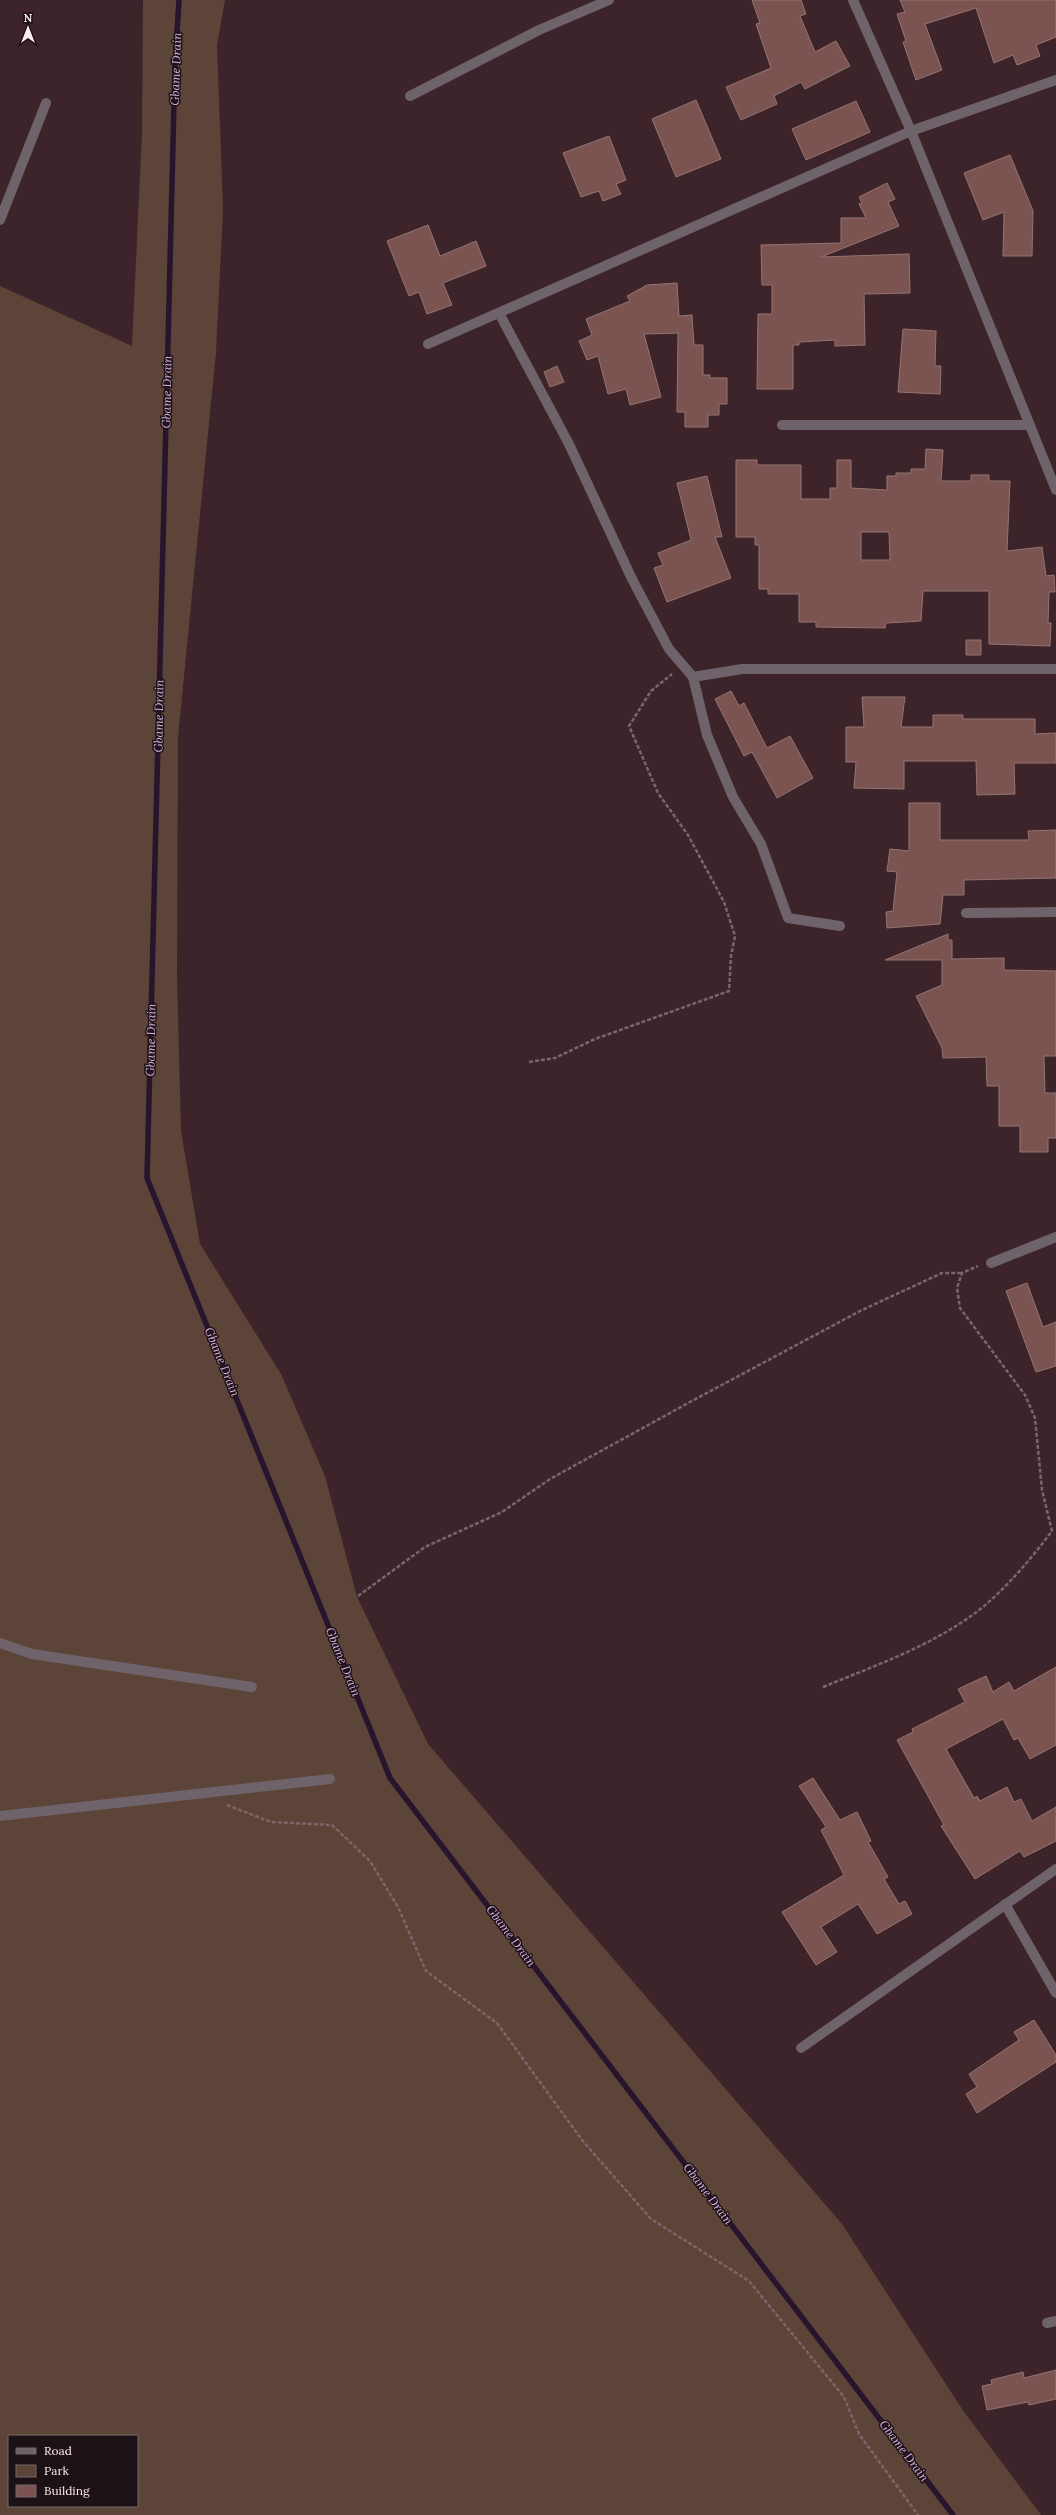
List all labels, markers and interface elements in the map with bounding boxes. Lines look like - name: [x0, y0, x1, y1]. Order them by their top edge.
- north arrow: [8, 8, 48, 48]
- text: N: [24, 11, 33, 25]
- water label: Gbame Drain: [167, 32, 184, 106]
- water label: Gbame Drain: [158, 355, 175, 429]
- water label: Gbame Drain: [150, 679, 167, 753]
- water label: Gbame Drain: [142, 1003, 159, 1077]
- water label: Gbame Drain: [202, 1325, 243, 1399]
- water label: Gbame Drain: [323, 1625, 364, 1699]
- water label: Gbame Drain: [483, 1902, 540, 1970]
- water label: Gbame Drain: [680, 2160, 737, 2228]
- water label: Gbame Drain: [876, 2417, 933, 2485]
- legend: [8, 2435, 138, 2507]
- text: Road: [44, 2443, 72, 2458]
- text: Park: [44, 2463, 70, 2478]
- text: Building: [44, 2483, 90, 2498]

